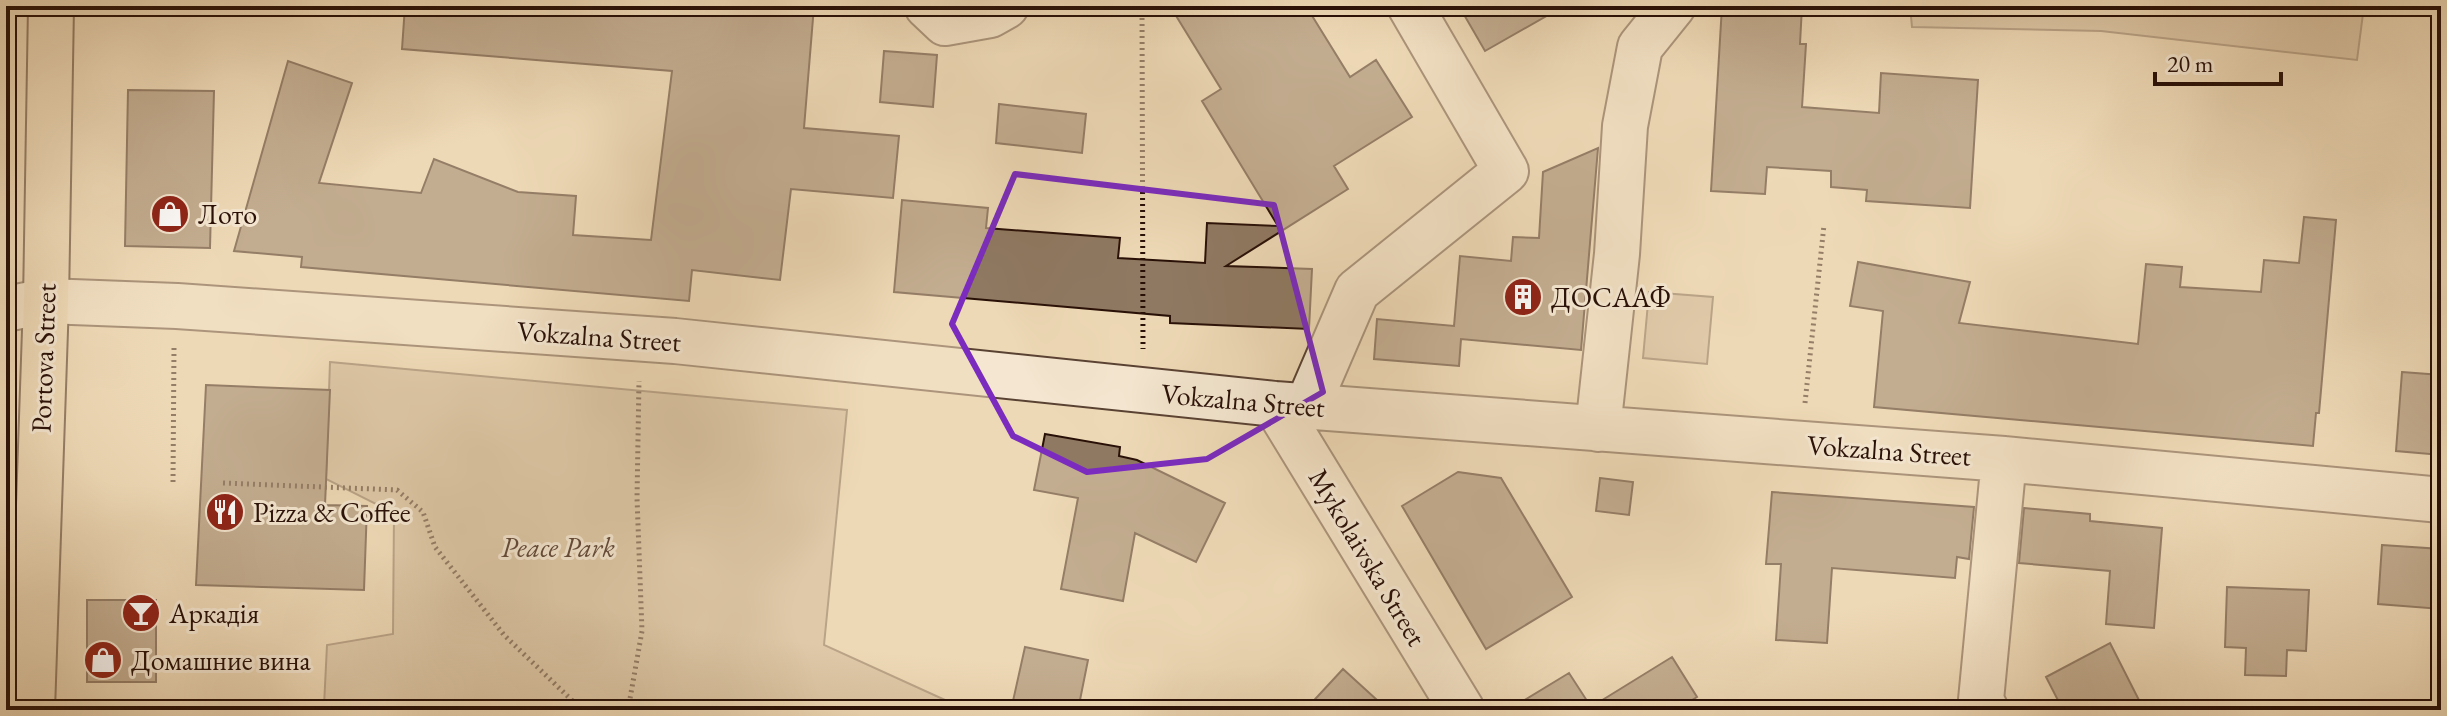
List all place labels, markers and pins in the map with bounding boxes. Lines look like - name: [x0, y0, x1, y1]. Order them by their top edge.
- shop icon: Лото: [149, 193, 191, 235]
- place label: Лото: [198, 196, 257, 232]
- building icon: ДОСААФ: [1502, 276, 1544, 318]
- place label: ДОСААФ: [1551, 279, 1671, 315]
- restaurant icon: Pizza & Coffee: [204, 491, 246, 533]
- place label: Pizza & Coffee: [253, 494, 411, 530]
- bar icon: Аркадія: [120, 592, 162, 634]
- place label: Аркадія: [168, 595, 259, 631]
- shop icon: Домашние вина: [82, 639, 124, 681]
- place label: Домашние вина: [131, 642, 312, 678]

